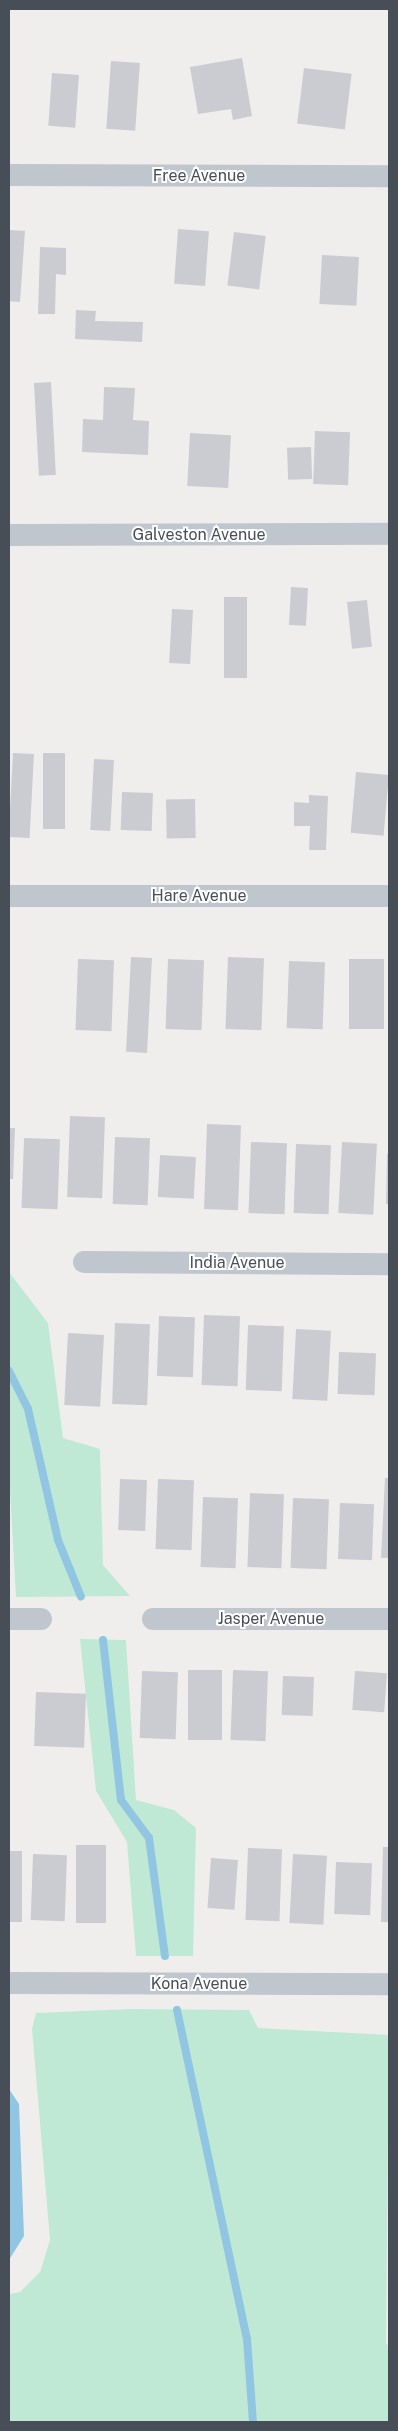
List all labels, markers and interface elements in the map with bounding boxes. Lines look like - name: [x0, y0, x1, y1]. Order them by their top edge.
- street label: Free Avenue: [153, 166, 245, 186]
- street label: Galveston Avenue: [132, 525, 266, 545]
- street label: Hare Avenue: [151, 886, 247, 906]
- street label: India Avenue: [189, 1253, 285, 1273]
- street label: Jasper Avenue: [218, 1609, 324, 1629]
- street label: Kona Avenue: [151, 1974, 247, 1994]

